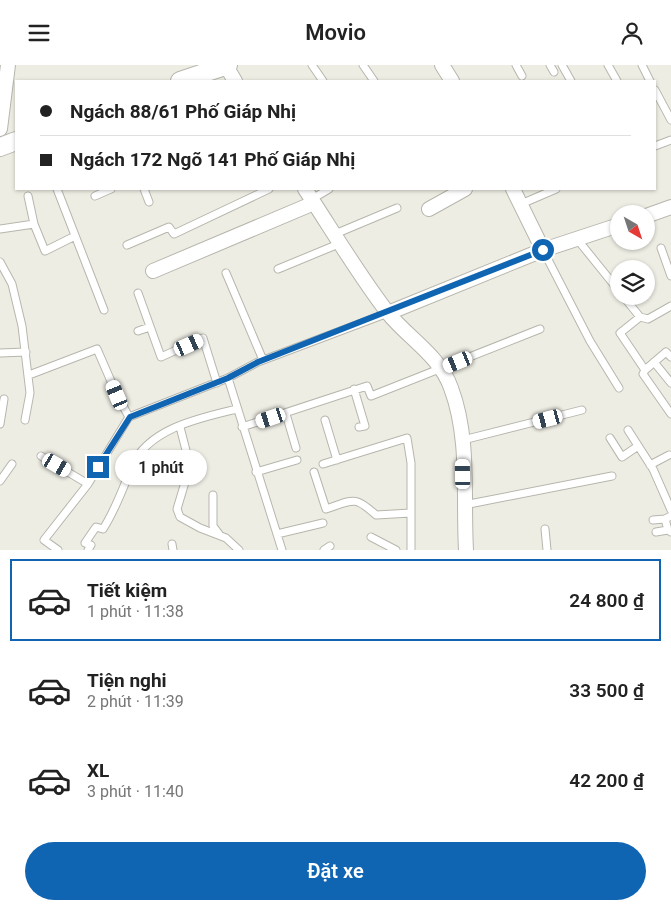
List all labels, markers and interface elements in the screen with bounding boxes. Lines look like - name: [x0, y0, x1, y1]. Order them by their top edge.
- icon: menu: [25, 19, 53, 47]
- icon: person: [618, 19, 646, 47]
- text: Movio: [305, 20, 366, 45]
- text: Ngách 88/61 Phố Giáp Nhị: [70, 100, 296, 123]
- text: Ngách 172 Ngõ 141 Phố Giáp Nhị: [70, 148, 355, 171]
- north arrow: [610, 205, 655, 250]
- map controls: [610, 205, 655, 305]
- route start: [532, 239, 554, 261]
- button: layers: [610, 260, 655, 305]
- car: [172, 332, 205, 358]
- car: [441, 349, 474, 375]
- car: [104, 378, 129, 412]
- car: [254, 406, 287, 430]
- car: [531, 408, 564, 430]
- callout: 1 phút: [116, 449, 208, 485]
- car: [40, 451, 73, 479]
- route end: [87, 456, 109, 478]
- text: 1 phút: [138, 458, 184, 477]
- car: [455, 459, 470, 489]
- icon: car: [27, 578, 72, 623]
- text: Tiết kiệm: [87, 579, 167, 602]
- text: 24 800 ₫: [569, 589, 644, 612]
- text: 1 phút · 11:38: [87, 602, 184, 621]
- icon: car: [27, 668, 72, 713]
- text: Tiện nghi: [87, 669, 167, 692]
- text: 33 500 ₫: [569, 679, 644, 702]
- text: 2 phút · 11:39: [87, 692, 184, 711]
- icon: car: [27, 758, 72, 803]
- text: XL: [87, 759, 109, 782]
- text: 42 200 ₫: [569, 769, 644, 792]
- text: 3 phút · 11:40: [87, 782, 184, 801]
- button: Đặt xe: [25, 842, 646, 900]

